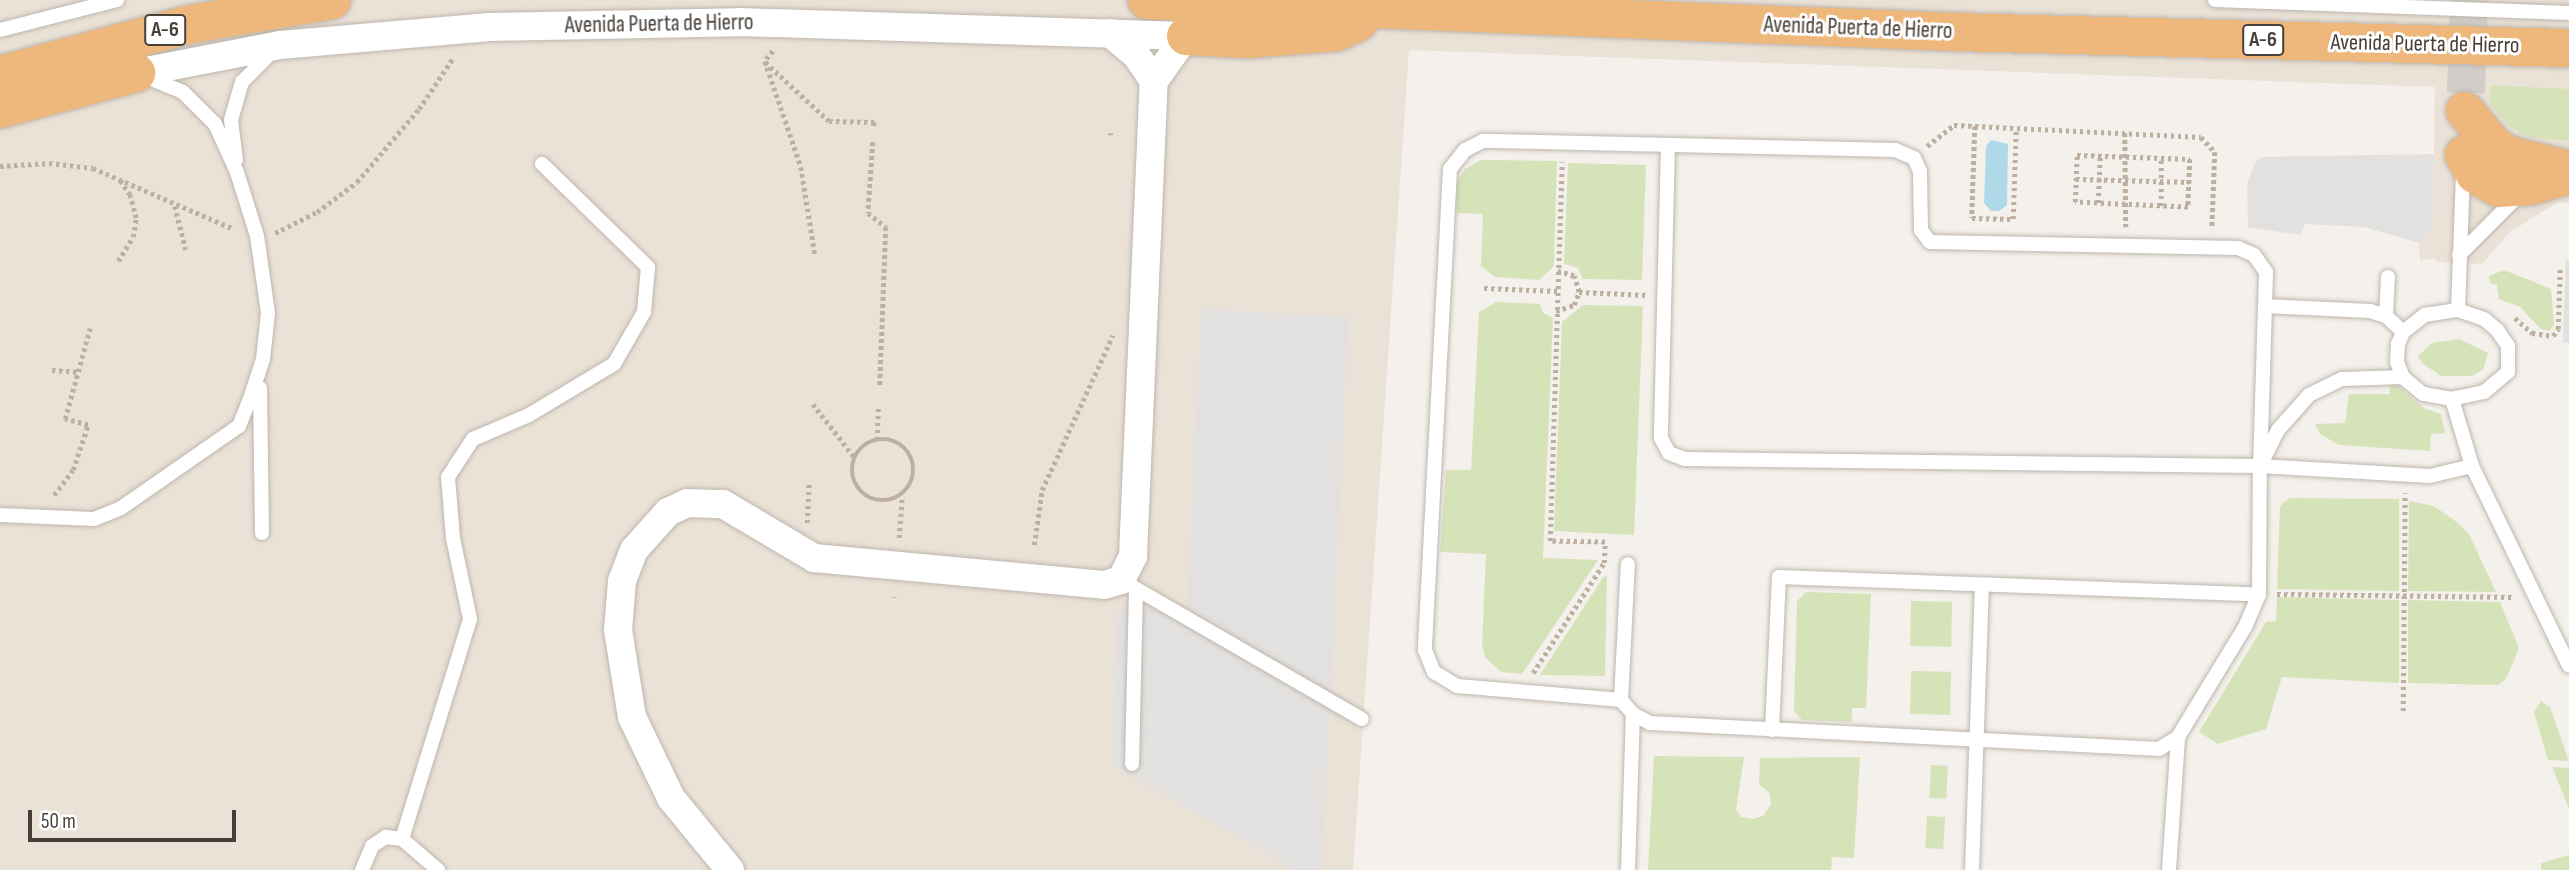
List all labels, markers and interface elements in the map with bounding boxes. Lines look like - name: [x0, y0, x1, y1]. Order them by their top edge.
- street label: Avenida Puerta de Hierro: [564, 9, 754, 39]
- street label: Avenida Puerta de Hierro: [1763, 11, 1953, 45]
- road number: A-6: [144, 12, 186, 48]
- road number: A-6: [2242, 22, 2284, 58]
- street label: Avenida Puerta de Hierro: [2330, 29, 2520, 59]
- scale bar: [32, 796, 240, 840]
- text: 50 m: [41, 809, 76, 834]

